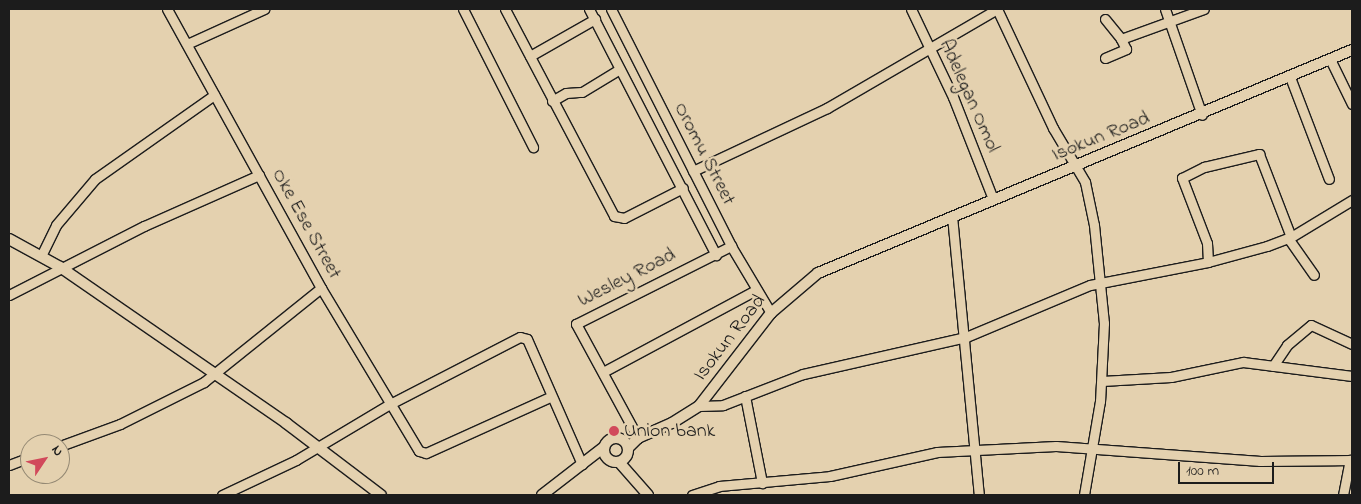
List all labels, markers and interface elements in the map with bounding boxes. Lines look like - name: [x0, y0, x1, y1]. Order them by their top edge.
- street label: Adelegan Omol: [933, 36, 1005, 156]
- street label: Oromu Street: [668, 99, 740, 209]
- street label: Isokun Road: [1049, 107, 1153, 167]
- street label: Oke Ese Street: [266, 165, 346, 283]
- street label: Wesley Road: [574, 243, 680, 313]
- street label: Isokun Road: [689, 290, 771, 386]
- place label: Union bank: [624, 419, 715, 443]
- marker: Union bank: [608, 425, 620, 437]
- north arrow: [20, 434, 70, 484]
- text: N: [46, 441, 68, 461]
- scale bar: [1181, 452, 1277, 484]
- text: 100 m: [1186, 460, 1219, 482]

